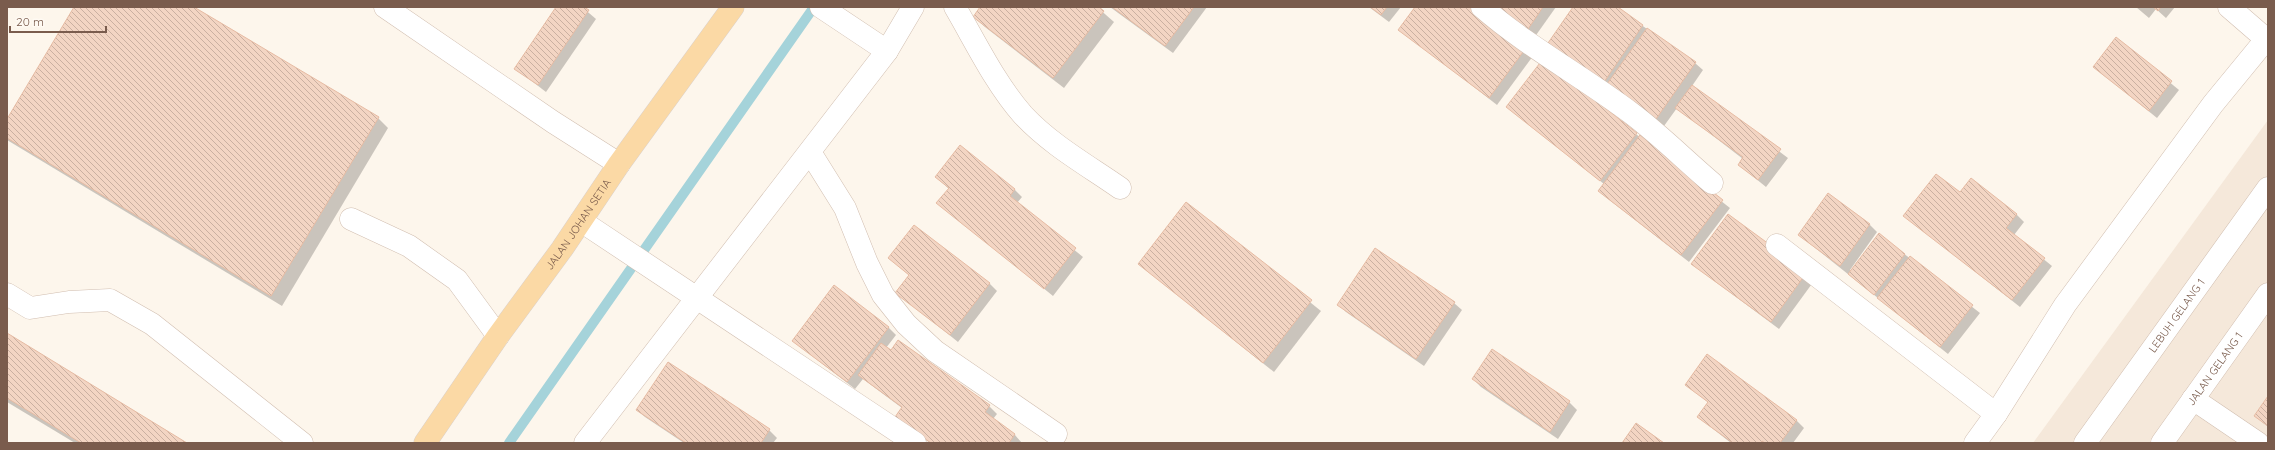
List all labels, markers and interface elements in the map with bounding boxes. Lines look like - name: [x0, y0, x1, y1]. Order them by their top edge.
- scale bar: [10, 8, 106, 34]
- text: 20 m: [16, 14, 44, 29]
- street label: JALAN JOHAN SETIA: [542, 176, 614, 273]
- street label: LEBUH GELANG 1: [2145, 276, 2208, 355]
- street label: JALAN GELANG 1: [2184, 329, 2246, 408]

